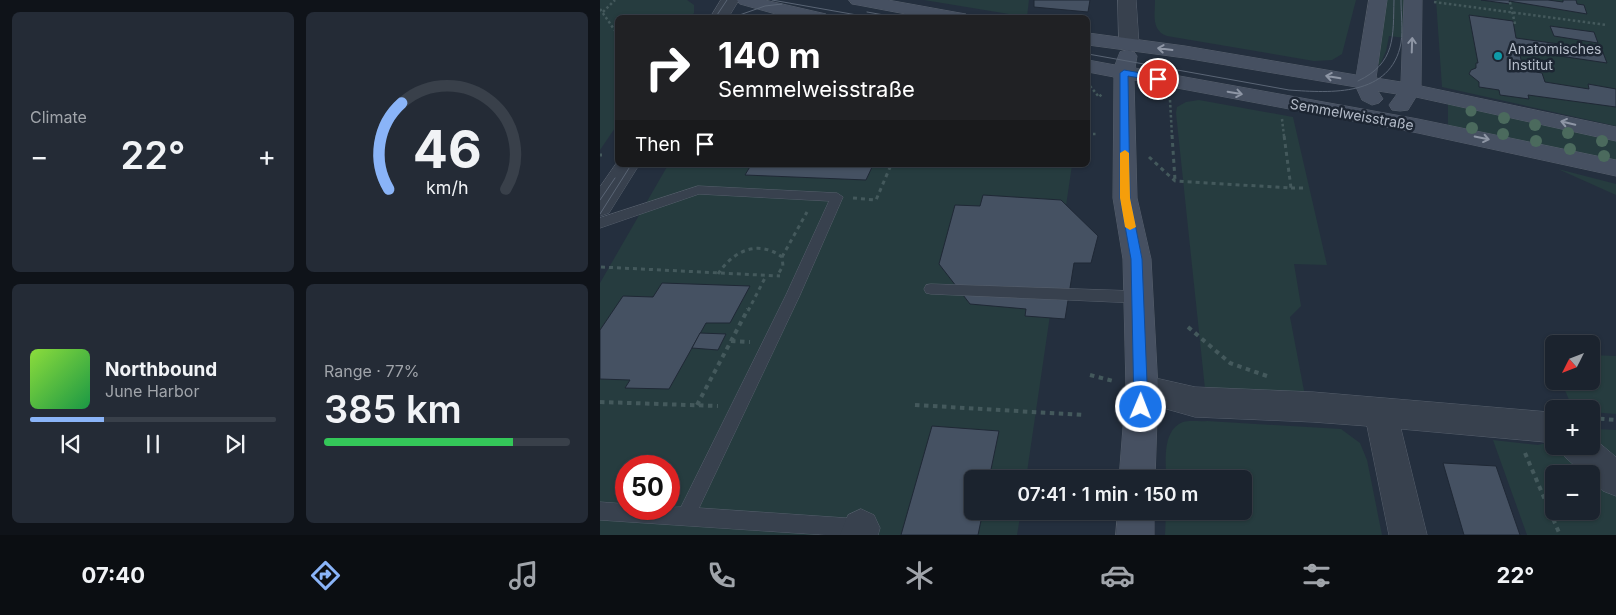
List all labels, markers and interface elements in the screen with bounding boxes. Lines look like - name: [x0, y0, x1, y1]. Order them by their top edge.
- text: 140 m: [718, 34, 821, 76]
- icon: right: [635, 35, 700, 100]
- one-way arrow: [1407, 37, 1417, 54]
- place label: Anatomisches Institut: [1508, 40, 1602, 73]
- one-way arrow: [1157, 44, 1173, 54]
- marker: Anatomisches Institut: [1492, 50, 1504, 62]
- pin: [1137, 58, 1179, 100]
- icon: arrive: [1144, 65, 1172, 93]
- one-way arrow: [1326, 71, 1342, 81]
- text: Semmelweisstraße: [718, 76, 915, 102]
- one-way arrow: [1227, 88, 1243, 98]
- street label: Semmelweisstraße: [1289, 95, 1415, 133]
- text: Climate: [30, 107, 87, 127]
- text: 46: [413, 118, 481, 181]
- one-way arrow: [1561, 118, 1577, 127]
- icon: arrive: [691, 130, 719, 158]
- text: 22°: [121, 132, 185, 178]
- text: Then: [635, 133, 681, 156]
- one-way arrow: [1474, 134, 1490, 143]
- text: −: [30, 139, 49, 173]
- text: +: [257, 139, 276, 173]
- text: km/h: [426, 177, 468, 198]
- north arrow: [1545, 335, 1600, 390]
- map controls: [1545, 335, 1600, 520]
- text: Northbound: [105, 358, 217, 381]
- text: Range · 77%: [324, 361, 420, 381]
- position arrow: [1114, 380, 1166, 432]
- text: June Harbor: [105, 381, 199, 401]
- text: 385 km: [324, 386, 462, 432]
- button: +: [1545, 400, 1600, 455]
- icon: previous: [57, 430, 85, 458]
- icon: pause: [139, 430, 167, 458]
- icon: next: [221, 430, 249, 458]
- speed limit sign: 50: [615, 455, 680, 520]
- button: −: [1545, 465, 1600, 520]
- text: 07:41 · 1 min · 150 m: [1018, 483, 1198, 506]
- icon: directions: [308, 558, 343, 593]
- icon: music: [506, 558, 541, 593]
- icon: phone: [704, 558, 739, 593]
- icon: climate: [902, 558, 937, 593]
- icon: car: [1100, 558, 1135, 593]
- icon: filters: [1299, 558, 1334, 593]
- text: 07:40: [82, 562, 145, 588]
- text: 22°: [1497, 562, 1534, 588]

